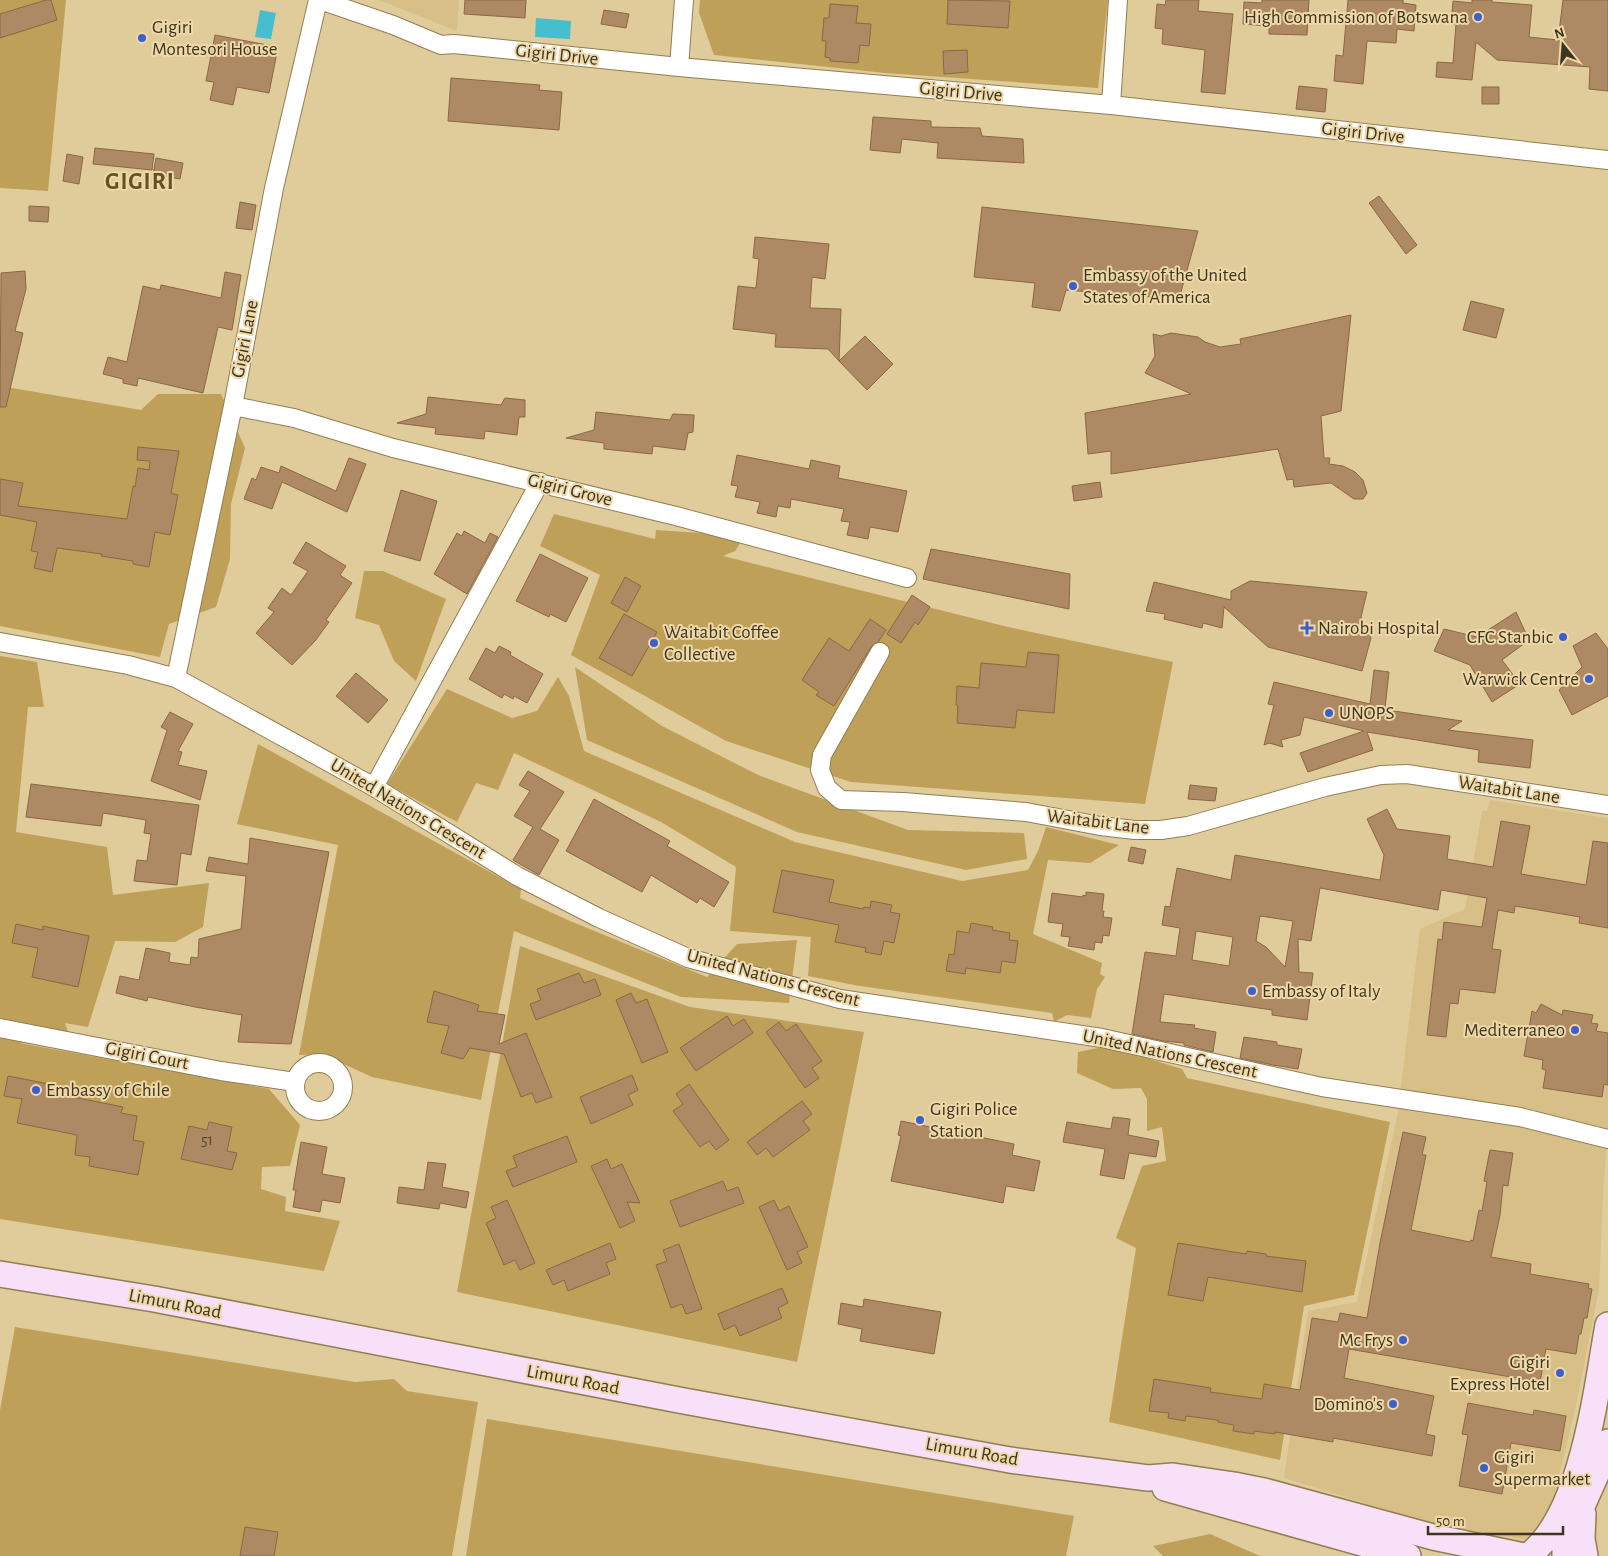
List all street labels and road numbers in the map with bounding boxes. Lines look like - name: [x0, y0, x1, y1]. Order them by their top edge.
- street label: Gigiri Drive: [515, 41, 599, 69]
- street label: Gigiri Drive: [919, 79, 1003, 105]
- street label: Gigiri Drive: [1321, 119, 1405, 147]
- street label: Gigiri Lane: [228, 299, 262, 379]
- street label: Gigiri Grove: [526, 470, 614, 510]
- street label: United Nations Crescent: [327, 755, 489, 863]
- street label: Waitabit Lane: [1457, 773, 1561, 807]
- street label: Waitabit Lane: [1046, 806, 1150, 838]
- street label: United Nations Crescent: [685, 946, 861, 1010]
- street label: United Nations Crescent: [1081, 1026, 1259, 1082]
- street label: Gigiri Court: [104, 1039, 190, 1073]
- street label: Limuru Road: [127, 1286, 223, 1322]
- street label: Limuru Road: [525, 1362, 621, 1398]
- street label: Limuru Road: [924, 1434, 1020, 1470]

